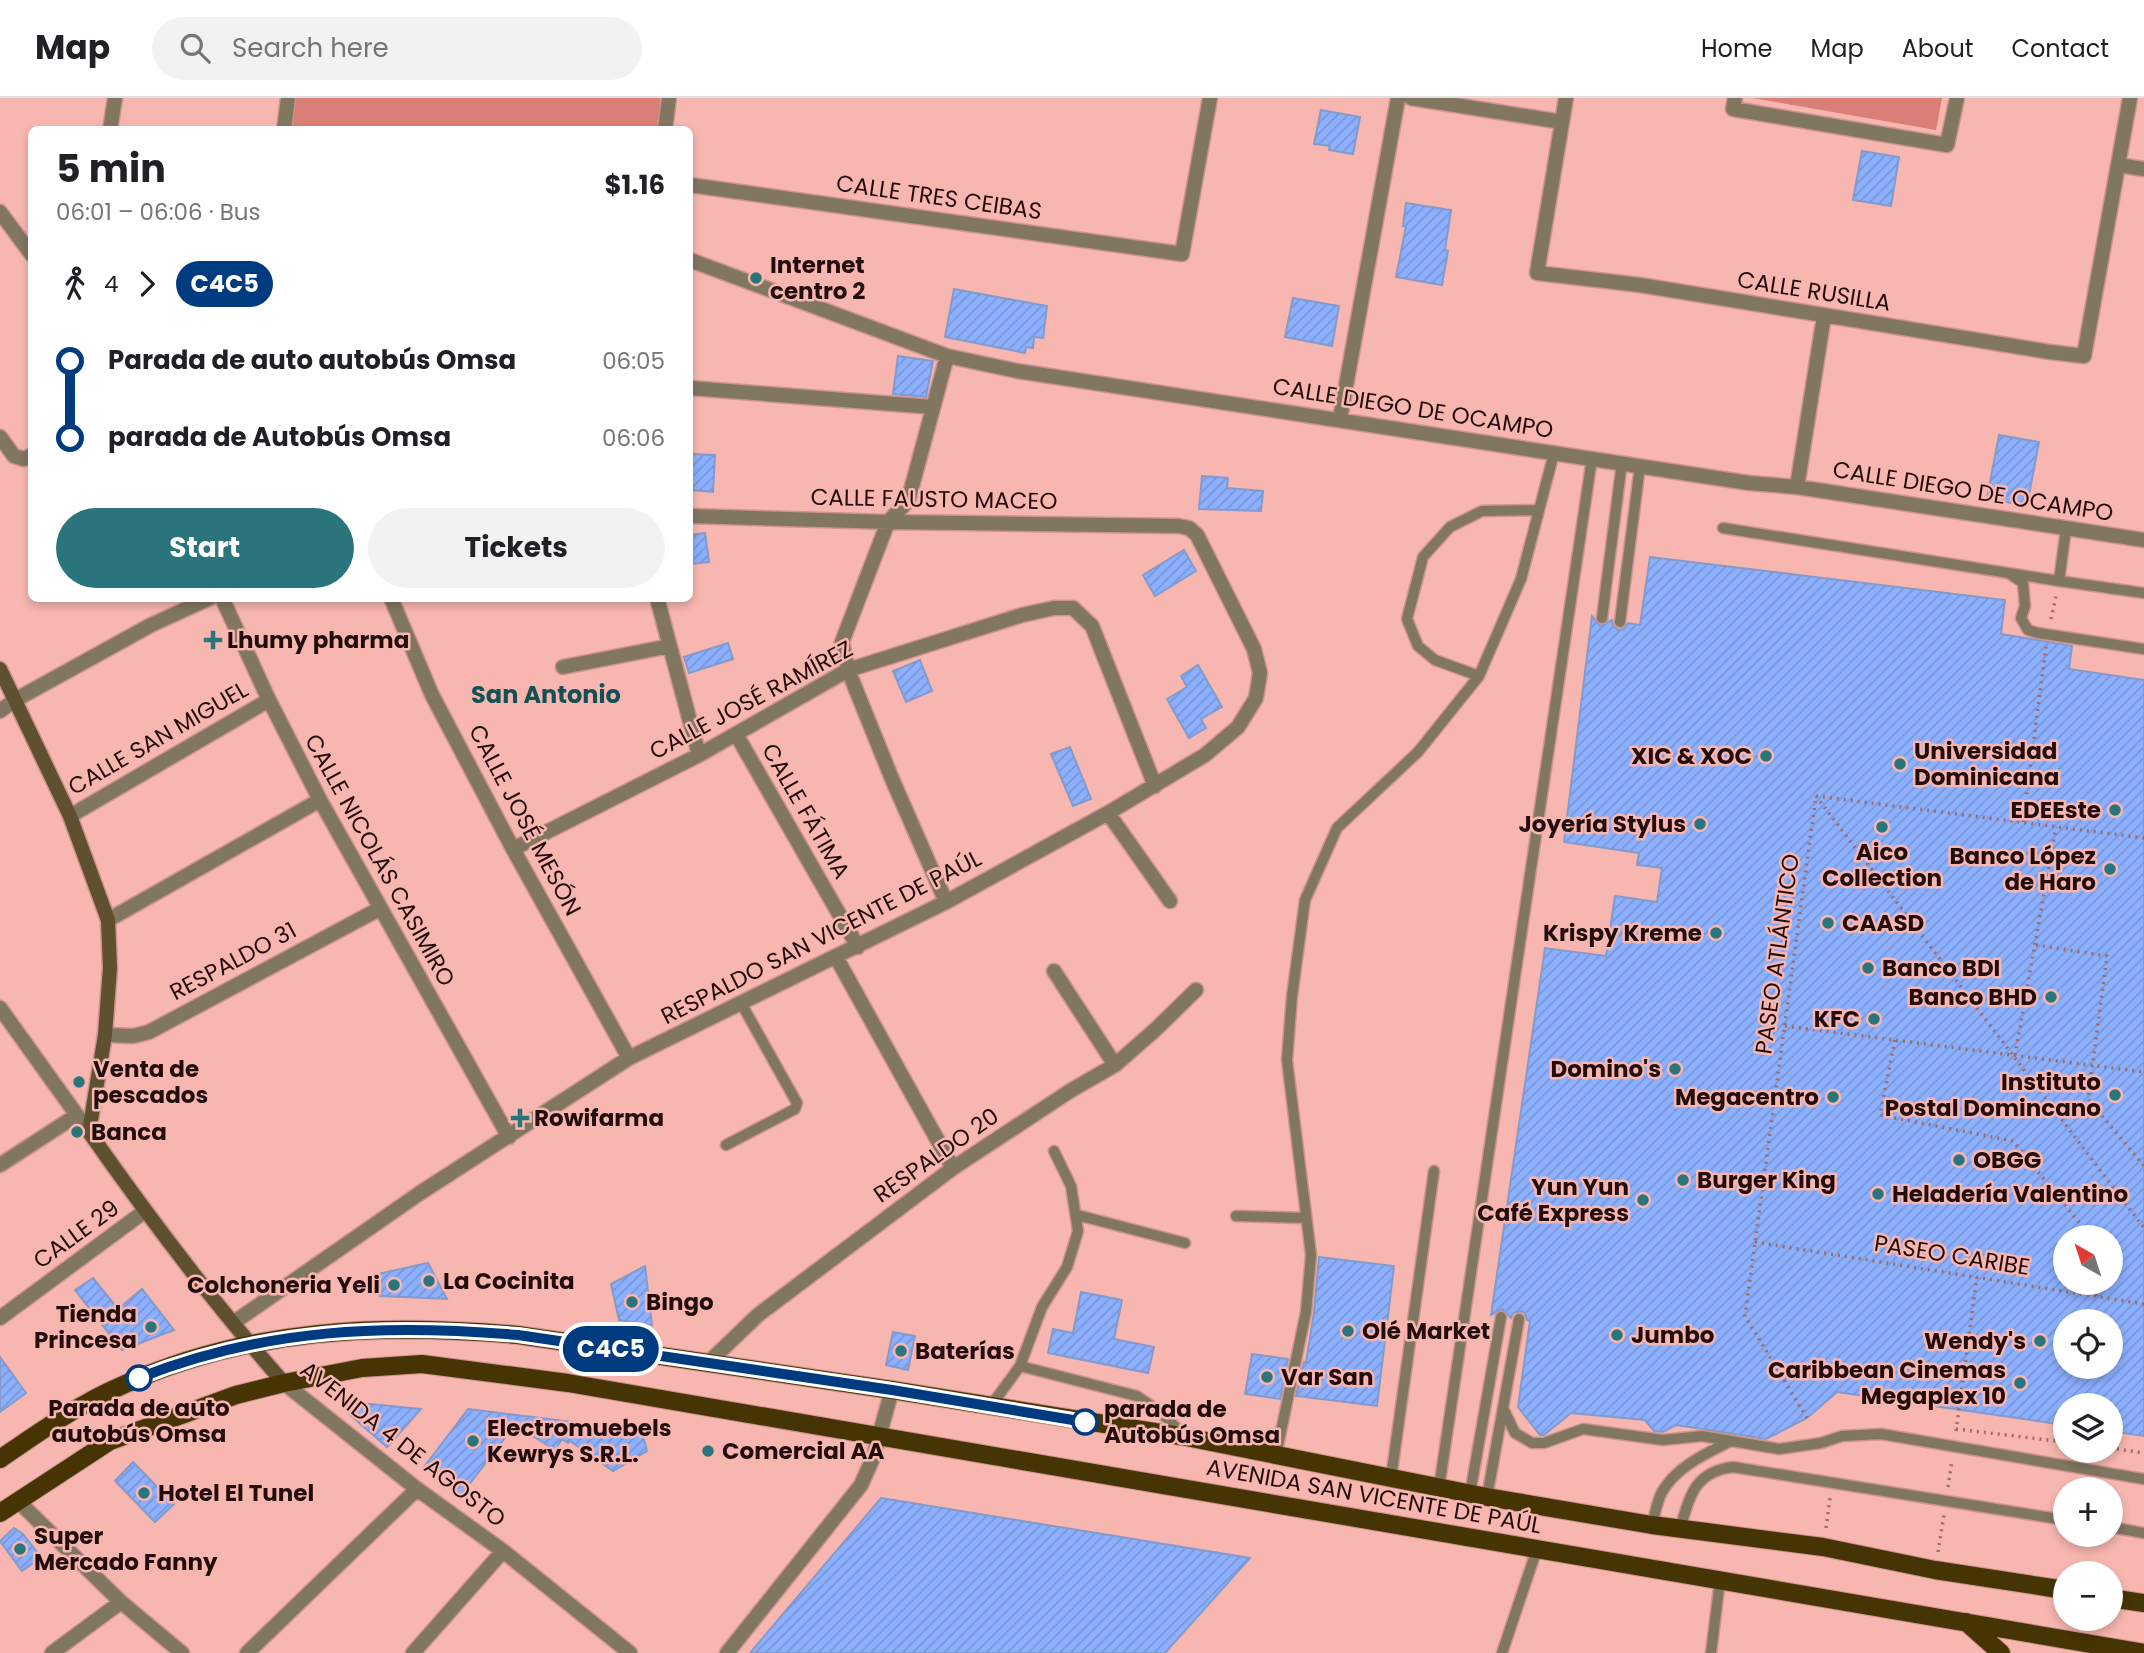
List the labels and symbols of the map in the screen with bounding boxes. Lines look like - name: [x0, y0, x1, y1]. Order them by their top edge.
- street label: CALLE TRES CEIBAS: [834, 167, 1044, 227]
- place label: Internet centro 2: [770, 249, 865, 307]
- street label: CALLE RUSILLA: [1735, 263, 1893, 319]
- marker: Internet centro 2: [748, 270, 764, 286]
- street label: CALLE DIEGO DE OCAMPO: [1270, 370, 1556, 446]
- street label: CALLE DIEGO DE OCAMPO: [1830, 453, 2116, 529]
- street label: CALLE FAUSTO MACEO: [810, 481, 1058, 517]
- place label: Lhumy pharma: [227, 624, 409, 656]
- marker: Lhumy pharma: [205, 632, 221, 648]
- street label: CALLE JOSÉ RAMÍREZ: [644, 633, 858, 767]
- street label: CALLE SAN MIGUEL: [62, 673, 254, 803]
- district label: San Antonio: [471, 678, 621, 711]
- street label: CALLE JOSÉ MESÓN: [461, 719, 589, 921]
- street label: CALLE NICOLÁS CASIMIRO: [297, 728, 463, 992]
- place label: Universidad Dominicana: [1914, 735, 2059, 793]
- street label: CALLE FÁTIMA: [754, 737, 858, 885]
- place label: XIC & XOC: [1631, 740, 1752, 772]
- marker: XIC & XOC: [1758, 748, 1774, 764]
- marker: Universidad Dominicana: [1892, 756, 1908, 772]
- place label: EDEEste: [2011, 794, 2101, 826]
- marker: EDEEste: [2107, 802, 2123, 818]
- place label: Joyería Stylus: [1518, 808, 1686, 840]
- marker: Joyería Stylus: [1692, 816, 1708, 832]
- marker: Aico Collection: [1874, 819, 1890, 835]
- place label: Aico Collection: [1822, 836, 1942, 894]
- place label: Banco López de Haro: [1949, 840, 2096, 898]
- street label: RESPALDO SAN VICENTE DE PAÚL: [655, 842, 987, 1032]
- street label: PASEO ATLÁNTICO: [1747, 852, 1807, 1056]
- marker: Banco López de Haro: [2102, 861, 2118, 877]
- place label: CAASD: [1842, 907, 1924, 939]
- street label: RESPALDO 31: [164, 914, 302, 1008]
- marker: CAASD: [1820, 915, 1836, 931]
- place label: Krispy Kreme: [1543, 917, 1702, 949]
- marker: Krispy Kreme: [1708, 925, 1724, 941]
- place label: Banco BDI: [1882, 952, 2000, 984]
- marker: Banco BDI: [1860, 960, 1876, 976]
- place label: Banco BHD: [1909, 981, 2037, 1013]
- marker: Banco BHD: [2043, 989, 2059, 1005]
- place label: KFC: [1814, 1003, 1860, 1035]
- marker: KFC: [1866, 1011, 1882, 1027]
- place label: Venta de pescados: [93, 1053, 208, 1111]
- place label: Domino's: [1550, 1053, 1661, 1085]
- marker: Domino's: [1667, 1061, 1683, 1077]
- place label: Instituto Postal Domincano: [1885, 1066, 2101, 1124]
- marker: Venta de pescados: [71, 1074, 87, 1090]
- place label: Megacentro: [1675, 1081, 1819, 1113]
- marker: Instituto Postal Domincano: [2107, 1087, 2123, 1103]
- marker: Megacentro: [1825, 1089, 1841, 1105]
- street label: RESPALDO 20: [867, 1100, 1005, 1210]
- place label: Rowifarma: [534, 1102, 664, 1134]
- marker: Rowifarma: [512, 1110, 528, 1126]
- place label: Banca: [91, 1116, 167, 1148]
- marker: Banca: [69, 1124, 85, 1140]
- place label: OBGG: [1973, 1144, 2041, 1176]
- marker: OBGG: [1951, 1152, 1967, 1168]
- place label: Burger King: [1697, 1164, 1836, 1196]
- place label: Yun Yun Café Express: [1477, 1171, 1629, 1229]
- marker: Burger King: [1675, 1172, 1691, 1188]
- place label: Heladería Valentino: [1892, 1178, 2128, 1210]
- marker: Heladería Valentino: [1870, 1186, 1886, 1202]
- street label: CALLE 29: [27, 1192, 125, 1276]
- marker: Yun Yun Café Express: [1635, 1192, 1651, 1208]
- north arrow: [2053, 1225, 2123, 1295]
- street label: PASEO CARIBE: [1872, 1227, 2032, 1283]
- place label: La Cocinita: [443, 1265, 575, 1297]
- place label: Colchoneria Yeli: [187, 1269, 380, 1301]
- marker: La Cocinita: [421, 1273, 437, 1289]
- marker: Colchoneria Yeli: [386, 1277, 402, 1293]
- place label: Bingo: [646, 1286, 714, 1318]
- marker: Bingo: [624, 1294, 640, 1310]
- place label: Tienda Princesa: [34, 1298, 137, 1356]
- place label: Olé Market: [1362, 1315, 1490, 1347]
- marker: Tienda Princesa: [143, 1319, 159, 1335]
- place label: Jumbo: [1631, 1319, 1714, 1351]
- marker: Olé Market: [1340, 1323, 1356, 1339]
- place label: Wendy's: [1924, 1325, 2026, 1357]
- line badge: C4C5: [562, 1326, 660, 1372]
- marker: Jumbo: [1609, 1327, 1625, 1343]
- marker: Wendy's: [2032, 1333, 2048, 1349]
- place label: Baterías: [915, 1335, 1015, 1367]
- marker: Baterías: [893, 1343, 909, 1359]
- street label: AVENIDA 4 DE AGOSTO: [294, 1354, 512, 1534]
- place label: Caribbean Cinemas Megaplex 10: [1768, 1354, 2006, 1412]
- place label: Var San: [1281, 1361, 1373, 1393]
- marker: Parada de auto autobús Omsa: [126, 1365, 152, 1391]
- marker: Var San: [1259, 1369, 1275, 1385]
- marker: Caribbean Cinemas Megaplex 10: [2012, 1375, 2028, 1391]
- place label: Parada de auto autobús Omsa: [48, 1392, 230, 1450]
- place label: parada de Autobús Omsa: [1104, 1393, 1280, 1451]
- marker: parada de Autobús Omsa: [1072, 1409, 1098, 1435]
- place label: Electromuebels Kewrys S.R.L.: [487, 1412, 672, 1470]
- marker: Electromuebels Kewrys S.R.L.: [465, 1433, 481, 1449]
- place label: Comercial AA: [722, 1435, 884, 1467]
- marker: Comercial AA: [700, 1443, 716, 1459]
- street label: AVENIDA SAN VICENTE DE PAÚL: [1204, 1451, 1544, 1541]
- place label: Hotel El Tunel: [158, 1477, 314, 1509]
- marker: Hotel El Tunel: [136, 1485, 152, 1501]
- place label: Super Mercado Fanny: [34, 1520, 218, 1578]
- marker: Super Mercado Fanny: [12, 1541, 28, 1557]

